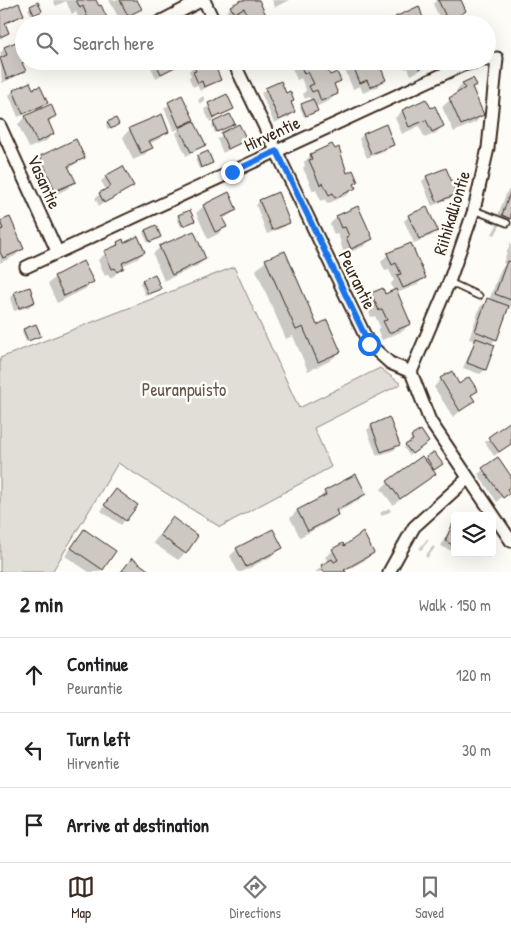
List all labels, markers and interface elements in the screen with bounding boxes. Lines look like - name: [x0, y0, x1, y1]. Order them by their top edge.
- search box: [15, 15, 496, 70]
- icon: search: [33, 29, 61, 57]
- text: Search here: [73, 30, 154, 56]
- street label: Hirventie: [240, 110, 304, 157]
- street label: Vasantie: [22, 151, 67, 213]
- route end: [221, 161, 244, 184]
- street label: Riihikalliontie: [427, 168, 476, 258]
- street label: Peurantie: [333, 246, 382, 313]
- route start: [358, 333, 381, 356]
- park label: Peuranpuisto: [142, 377, 226, 402]
- map controls: [451, 512, 496, 557]
- button: layers: [451, 512, 496, 557]
- text: 2 min: [20, 590, 63, 619]
- text: Walk · 150 m: [419, 594, 491, 616]
- text: Continue: [67, 651, 128, 677]
- icon: ahead: [20, 661, 48, 689]
- text: 120 m: [456, 664, 491, 686]
- text: Peurantie: [67, 677, 123, 699]
- text: Turn left: [67, 726, 130, 752]
- icon: left: [20, 736, 48, 764]
- text: 30 m: [462, 739, 491, 761]
- text: Hirventie: [67, 752, 120, 774]
- icon: arrive: [20, 811, 48, 839]
- text: Arrive at destination: [67, 812, 209, 838]
- tab: Map: [67, 873, 95, 922]
- tab: Directions: [229, 873, 281, 922]
- tab: Saved: [415, 873, 444, 922]

